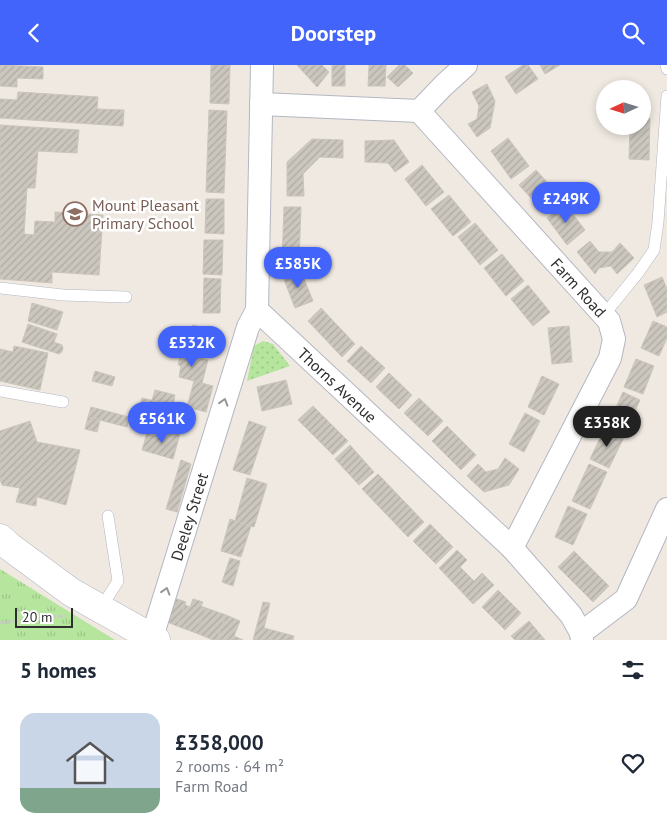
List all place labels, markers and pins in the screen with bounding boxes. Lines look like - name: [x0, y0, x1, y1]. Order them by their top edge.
- pin: £249K: [531, 181, 601, 224]
- place label: Mount Pleasant Primary School: [92, 195, 199, 233]
- school or university icon: Mount Pleasant Primary School: [62, 201, 88, 227]
- pin: £585K: [263, 247, 333, 289]
- pin: £532K: [157, 325, 227, 368]
- pin: £561K: [127, 401, 197, 444]
- pin: £358K: [572, 405, 642, 448]

